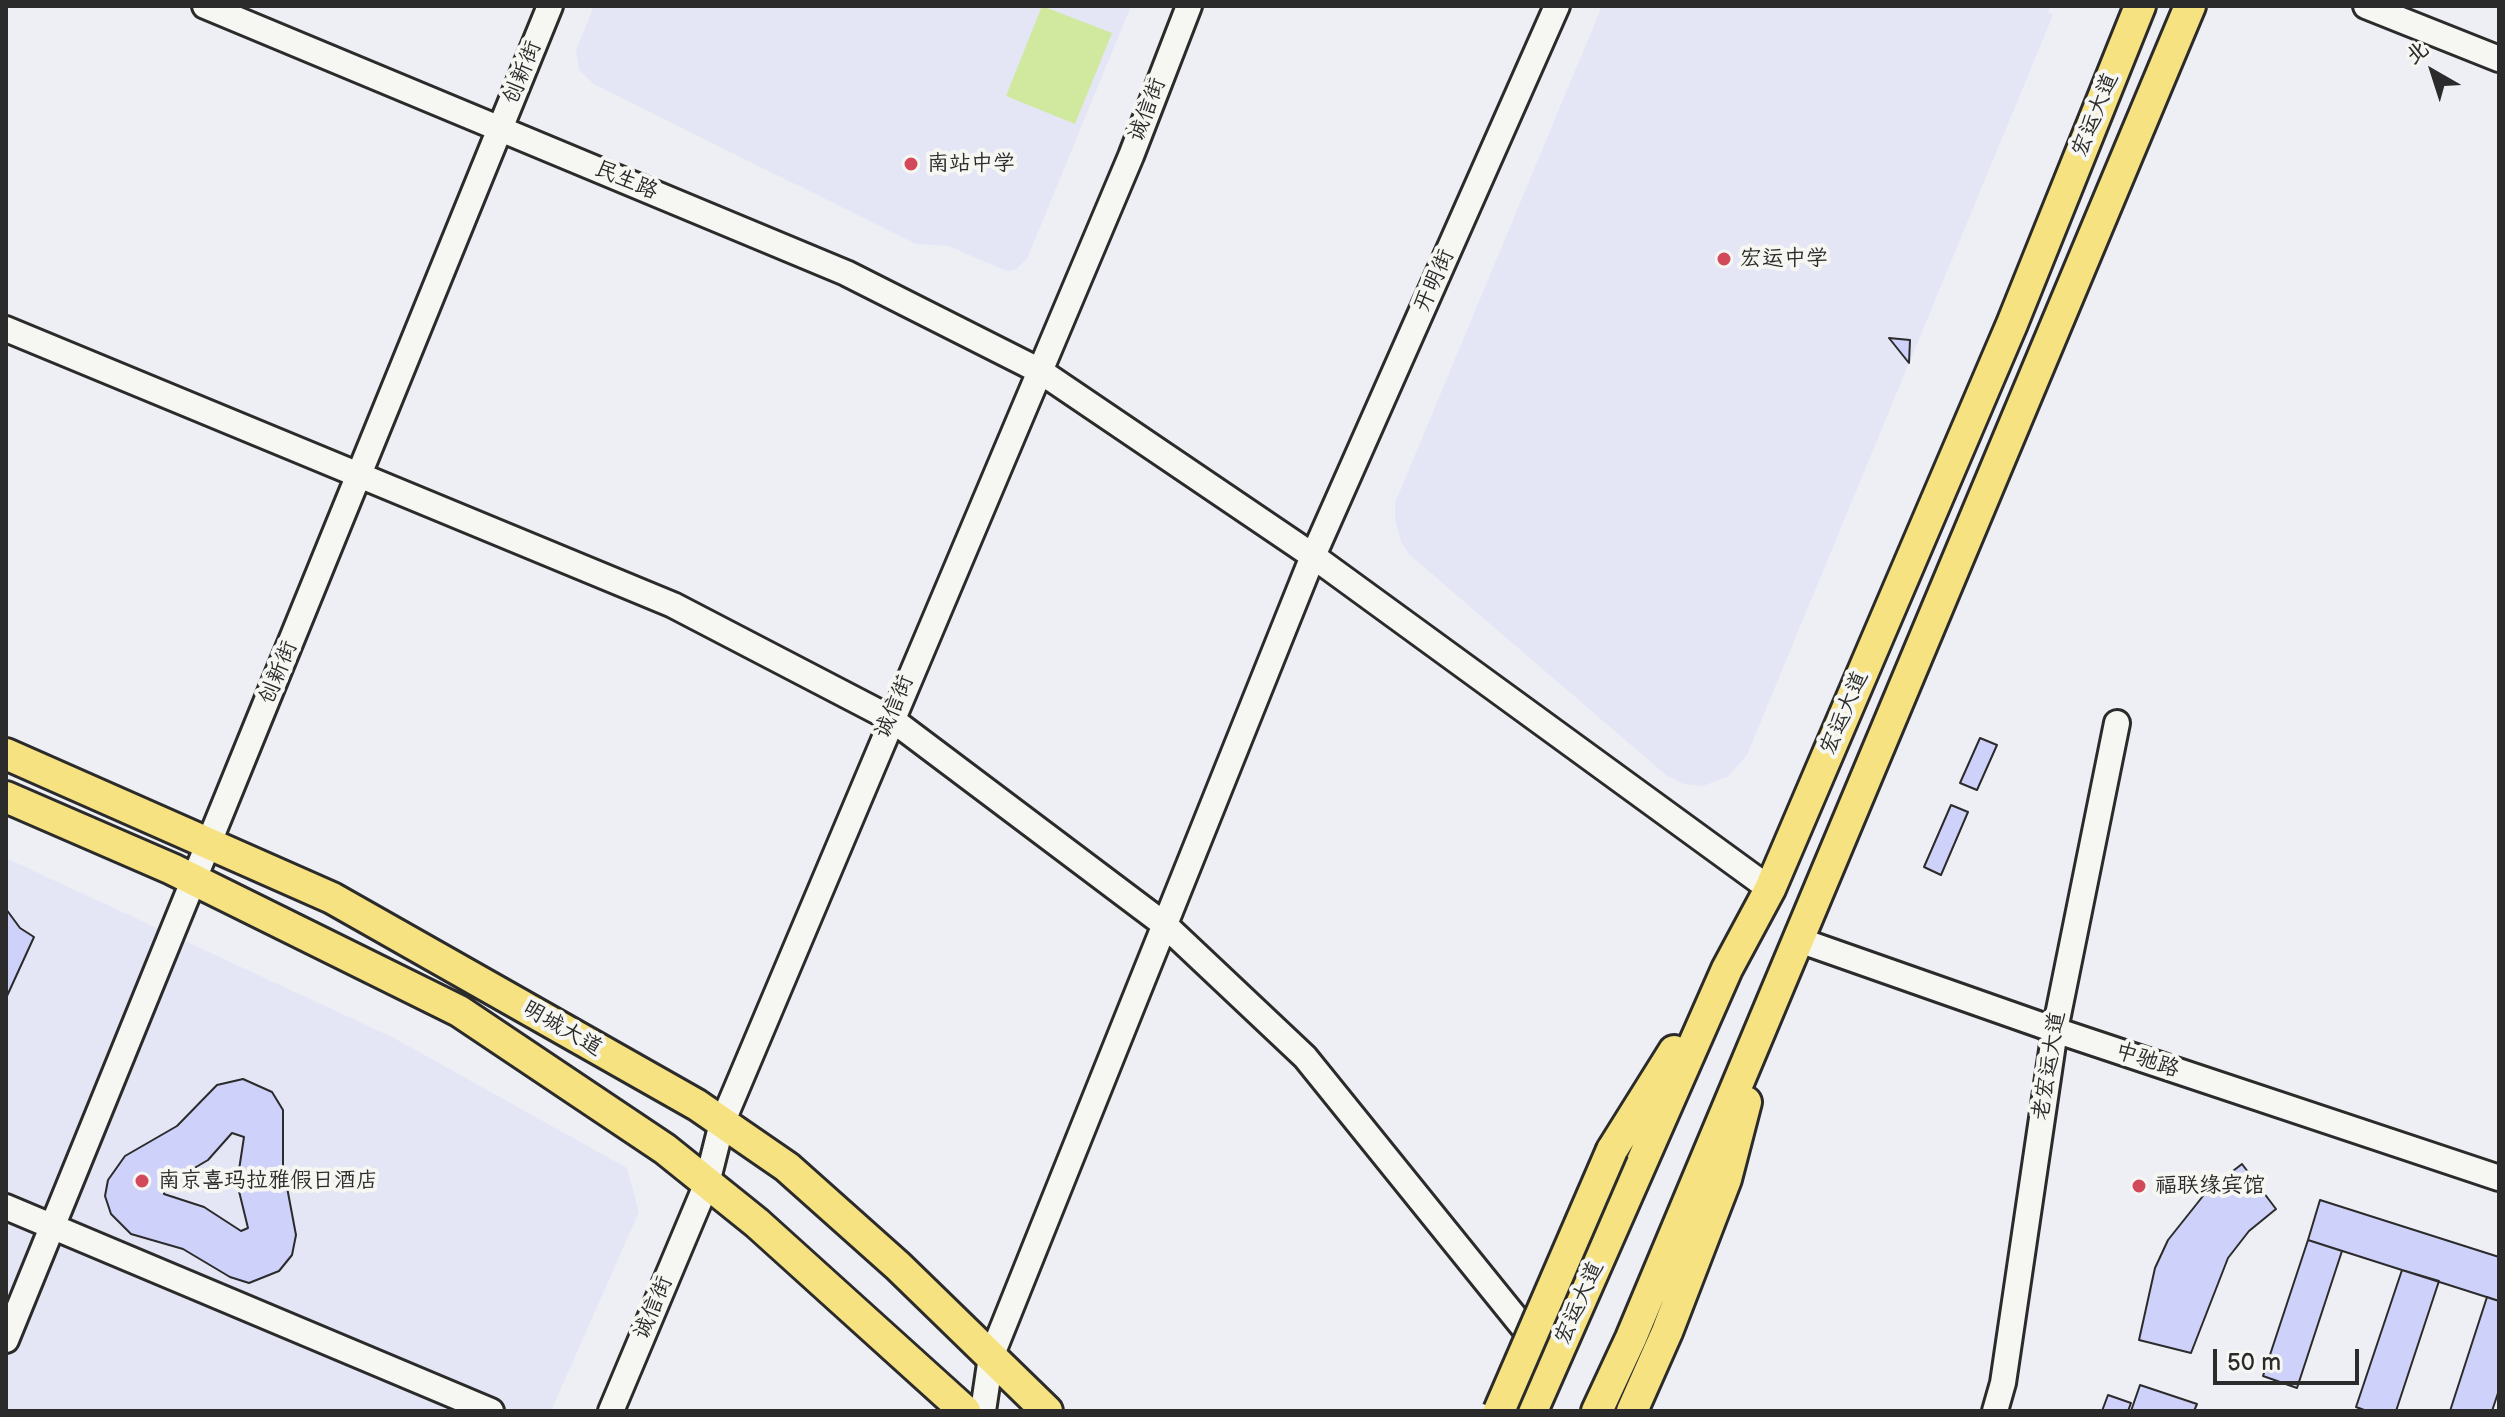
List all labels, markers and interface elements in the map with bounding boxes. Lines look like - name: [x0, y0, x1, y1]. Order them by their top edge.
- north arrow: [2393, 32, 2473, 112]
- text: 北: [2401, 36, 2435, 70]
- street label: 创新街: [498, 37, 548, 109]
- street label: 宏运大道: [2067, 69, 2125, 161]
- street label: 诚信街: [1124, 74, 1172, 146]
- place label: 南站中学: [927, 151, 1015, 177]
- marker: 南站中学: [902, 155, 920, 173]
- street label: 民生路: [590, 156, 662, 206]
- street label: 开明街: [1410, 245, 1460, 317]
- place label: 宏运中学: [1740, 246, 1828, 272]
- marker: 宏运中学: [1715, 250, 1733, 268]
- street label: 创新街: [254, 637, 304, 709]
- street label: 宏运大道: [1816, 667, 1874, 759]
- street label: 诚信街: [870, 671, 920, 743]
- street label: 明城大道: [517, 996, 607, 1062]
- street label: 老宏运大道: [2028, 1010, 2072, 1122]
- street label: 中驰路: [2112, 1038, 2182, 1084]
- place label: 南京喜玛拉雅假日酒店: [158, 1168, 378, 1194]
- marker: 南京喜玛拉雅假日酒店: [133, 1172, 151, 1190]
- place label: 福联缘宾馆: [2155, 1173, 2265, 1199]
- marker: 福联缘宾馆: [2130, 1177, 2148, 1195]
- street label: 宏运大道: [1550, 1257, 1610, 1349]
- street label: 诚信街: [629, 1272, 679, 1344]
- scale bar: [2217, 1333, 2363, 1383]
- text: 50 m: [2227, 1348, 2281, 1377]

